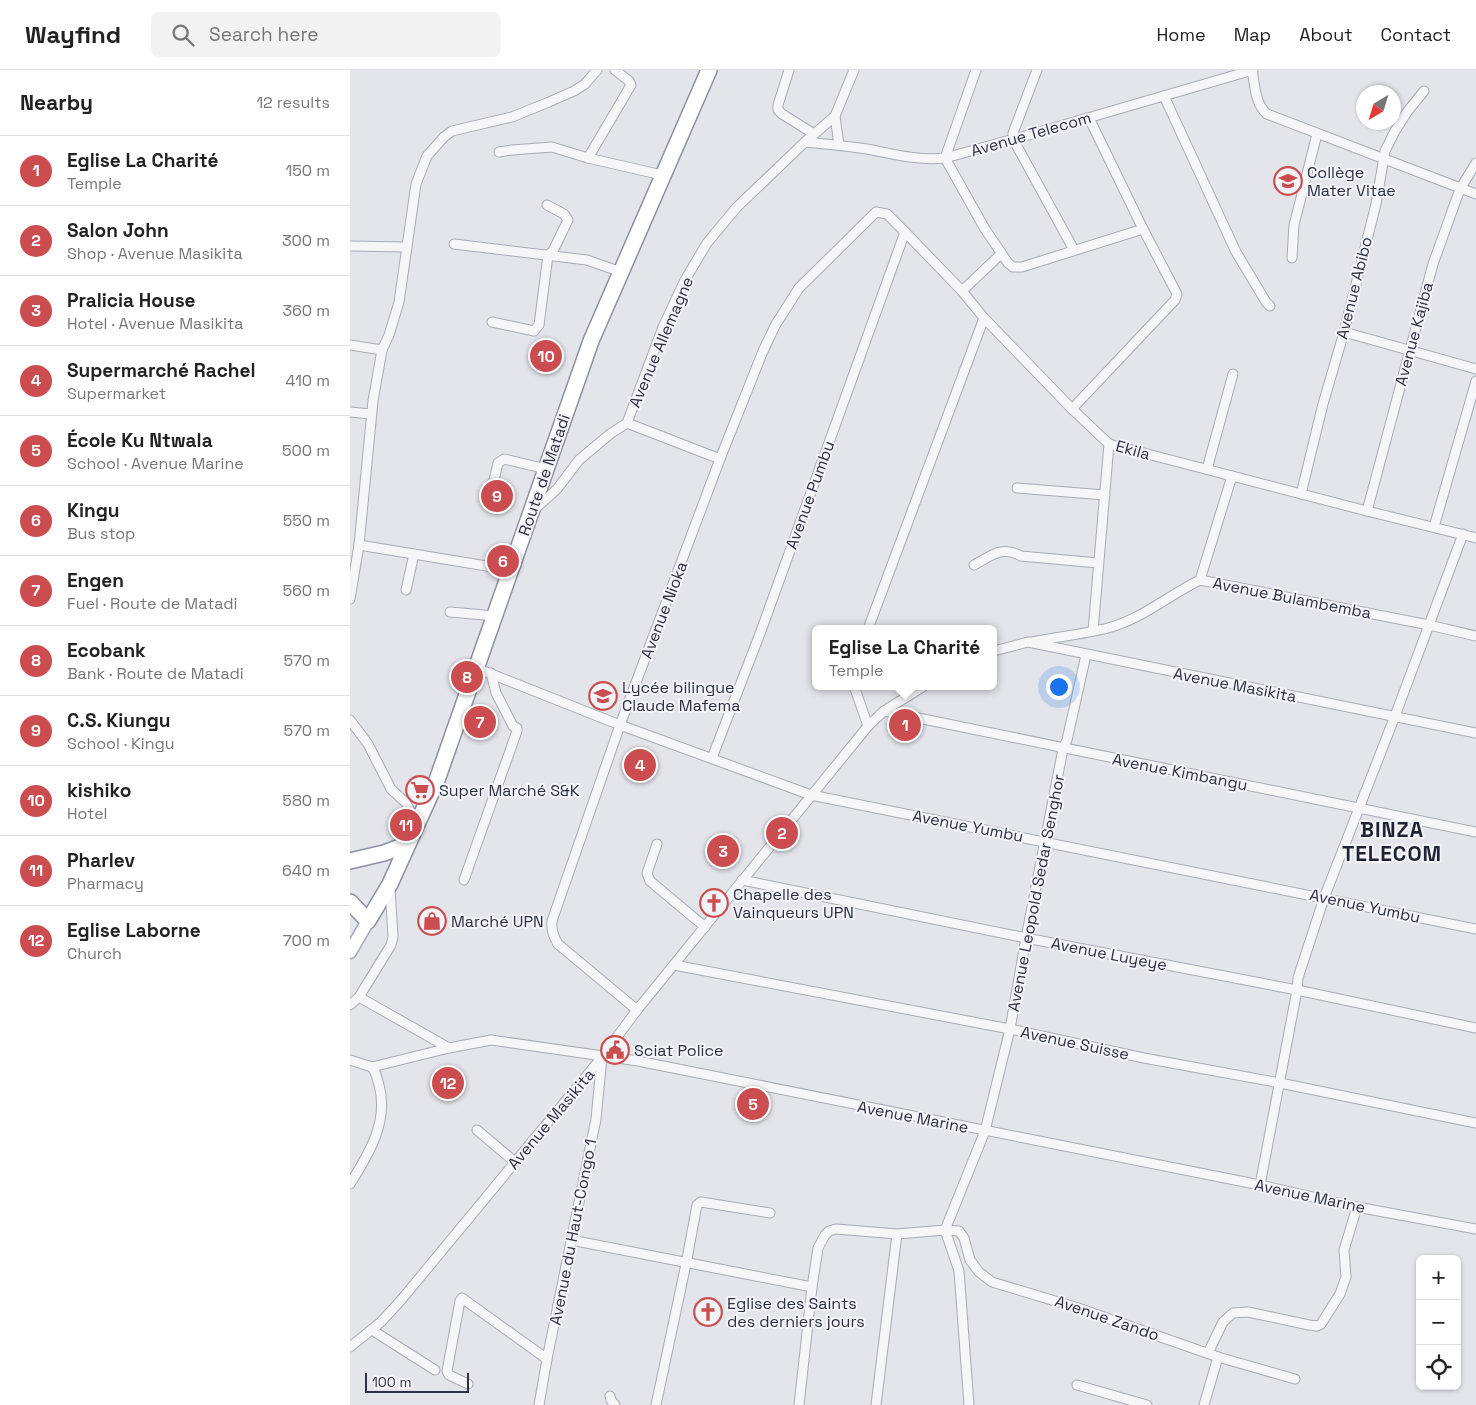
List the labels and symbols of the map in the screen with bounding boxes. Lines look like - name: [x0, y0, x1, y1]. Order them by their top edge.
- north arrow: [1356, 85, 1401, 130]
- street label: Avenue Telecom: [968, 107, 1094, 161]
- place label: Collège Mater Vitae: [1307, 162, 1396, 201]
- school or university icon: Collège Mater Vitae: [1273, 166, 1303, 196]
- street label: Avenue Abibo: [1331, 235, 1377, 341]
- street label: Avenue Allemagne: [624, 273, 698, 411]
- street label: Avenue Kajiba: [1390, 280, 1438, 388]
- pin: 10: [530, 337, 562, 375]
- street label: Route de Matadi: [513, 411, 575, 539]
- street label: Ekila: [1114, 435, 1152, 465]
- street label: Avenue Pumbu: [781, 438, 839, 552]
- pin: 9: [481, 477, 513, 515]
- pin: 6: [487, 542, 519, 580]
- street label: Avenue Nioka: [636, 558, 692, 662]
- street label: Avenue Bulambemba: [1211, 572, 1373, 624]
- pin: 8: [451, 658, 483, 696]
- street label: Avenue Masikita: [1172, 663, 1298, 707]
- your location: [1046, 674, 1072, 700]
- place label: Lycée bilingue Claude Mafema: [622, 677, 741, 716]
- school or university icon: Lycée bilingue Claude Mafema: [588, 681, 618, 711]
- pin: 7: [464, 703, 496, 741]
- pin: 1: [889, 706, 921, 744]
- pin: 4: [624, 746, 656, 784]
- street label: Avenue Kimbangu: [1111, 749, 1249, 795]
- street label: Avenue Leopold Sedar Senghor: [1003, 773, 1069, 1013]
- supermarket icon: Super Marché S&K: [405, 775, 435, 805]
- place label: Super Marché S&K: [439, 780, 580, 801]
- street label: Avenue Yumbu: [911, 805, 1025, 847]
- pin: 11: [390, 806, 422, 844]
- pin: 2: [766, 814, 798, 852]
- district label: BINZA TELECOM: [1342, 816, 1442, 867]
- pin: 3: [707, 832, 739, 870]
- place label: Chapelle des Vainqueurs UPN: [733, 884, 854, 923]
- street label: Avenue Yumbu: [1308, 884, 1422, 928]
- church icon: Chapelle des Vainqueurs UPN: [699, 888, 729, 918]
- shop icon: Marché UPN: [417, 906, 447, 936]
- place label: Marché UPN: [451, 911, 544, 932]
- street label: Avenue Luyeye: [1049, 932, 1169, 976]
- street label: Avenue Suisse: [1019, 1021, 1131, 1065]
- public building icon: Sciat Police: [600, 1035, 630, 1065]
- place label: Sciat Police: [634, 1040, 724, 1061]
- pin: 12: [432, 1064, 464, 1102]
- street label: Avenue Masikita: [503, 1064, 599, 1174]
- pin: 5: [737, 1085, 769, 1123]
- street label: Avenue Marine: [856, 1096, 970, 1138]
- street label: Avenue du Haut-Congo 1: [545, 1137, 601, 1327]
- street label: Avenue Marine: [1253, 1174, 1367, 1218]
- street label: Avenue Zando: [1052, 1290, 1162, 1346]
- place label: Eglise des Saints des derniers jours: [727, 1293, 865, 1332]
- church icon: Eglise des Saints des derniers jours: [693, 1297, 723, 1327]
- scale bar: [365, 1370, 469, 1393]

